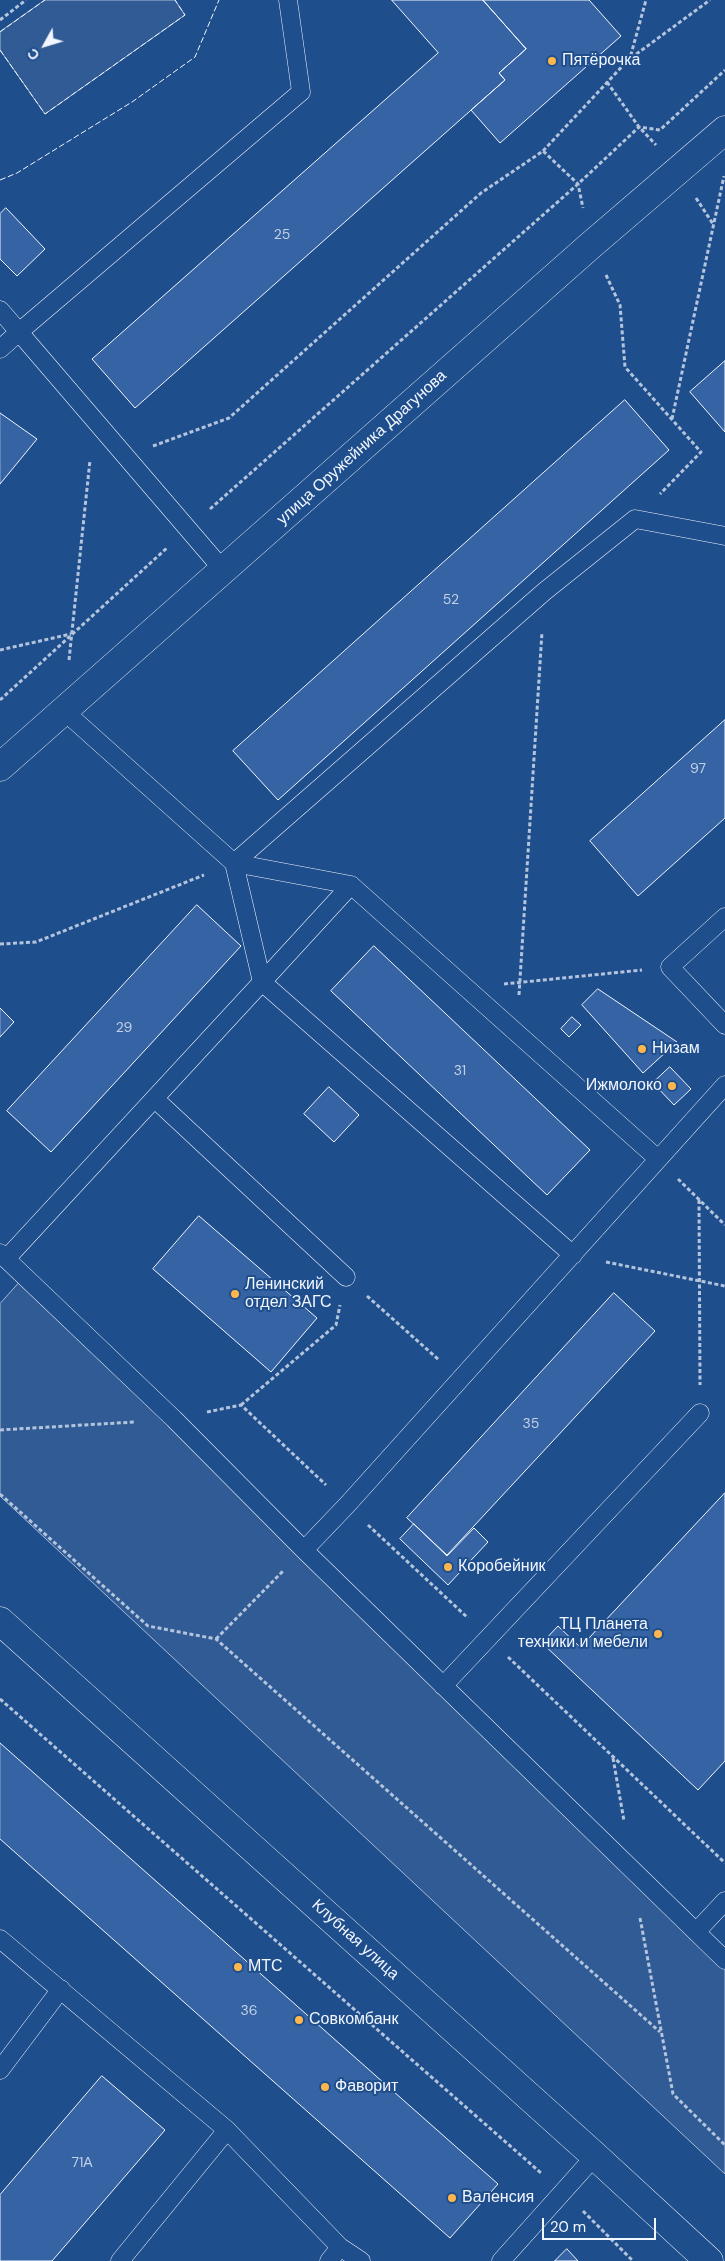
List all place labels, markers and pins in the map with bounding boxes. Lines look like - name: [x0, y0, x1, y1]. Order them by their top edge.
- place label: Пятёрочка: [562, 51, 640, 71]
- marker: Пятёрочка: [546, 55, 558, 67]
- place label: Низам: [652, 1039, 700, 1059]
- marker: Низам: [636, 1043, 648, 1055]
- place label: Ижмолоко: [586, 1076, 662, 1096]
- marker: Ижмолоко: [666, 1080, 678, 1092]
- place label: Ленинский отдел ЗАГС: [245, 1275, 331, 1313]
- marker: Ленинский отдел ЗАГС: [229, 1288, 241, 1300]
- place label: Коробейник: [458, 1557, 546, 1577]
- marker: Коробейник: [442, 1561, 454, 1573]
- place label: ТЦ Планета техники и мебели: [518, 1615, 648, 1653]
- marker: ТЦ Планета техники и мебели: [652, 1628, 664, 1640]
- place label: МТС: [248, 1957, 283, 1977]
- marker: МТС: [232, 1961, 244, 1973]
- place label: Совкомбанк: [309, 2010, 398, 2030]
- marker: Совкомбанк: [293, 2014, 305, 2026]
- place label: Фаворит: [335, 2077, 398, 2097]
- marker: Фаворит: [319, 2081, 331, 2093]
- place label: Валенсия: [462, 2188, 534, 2208]
- marker: Валенсия: [446, 2192, 458, 2204]

